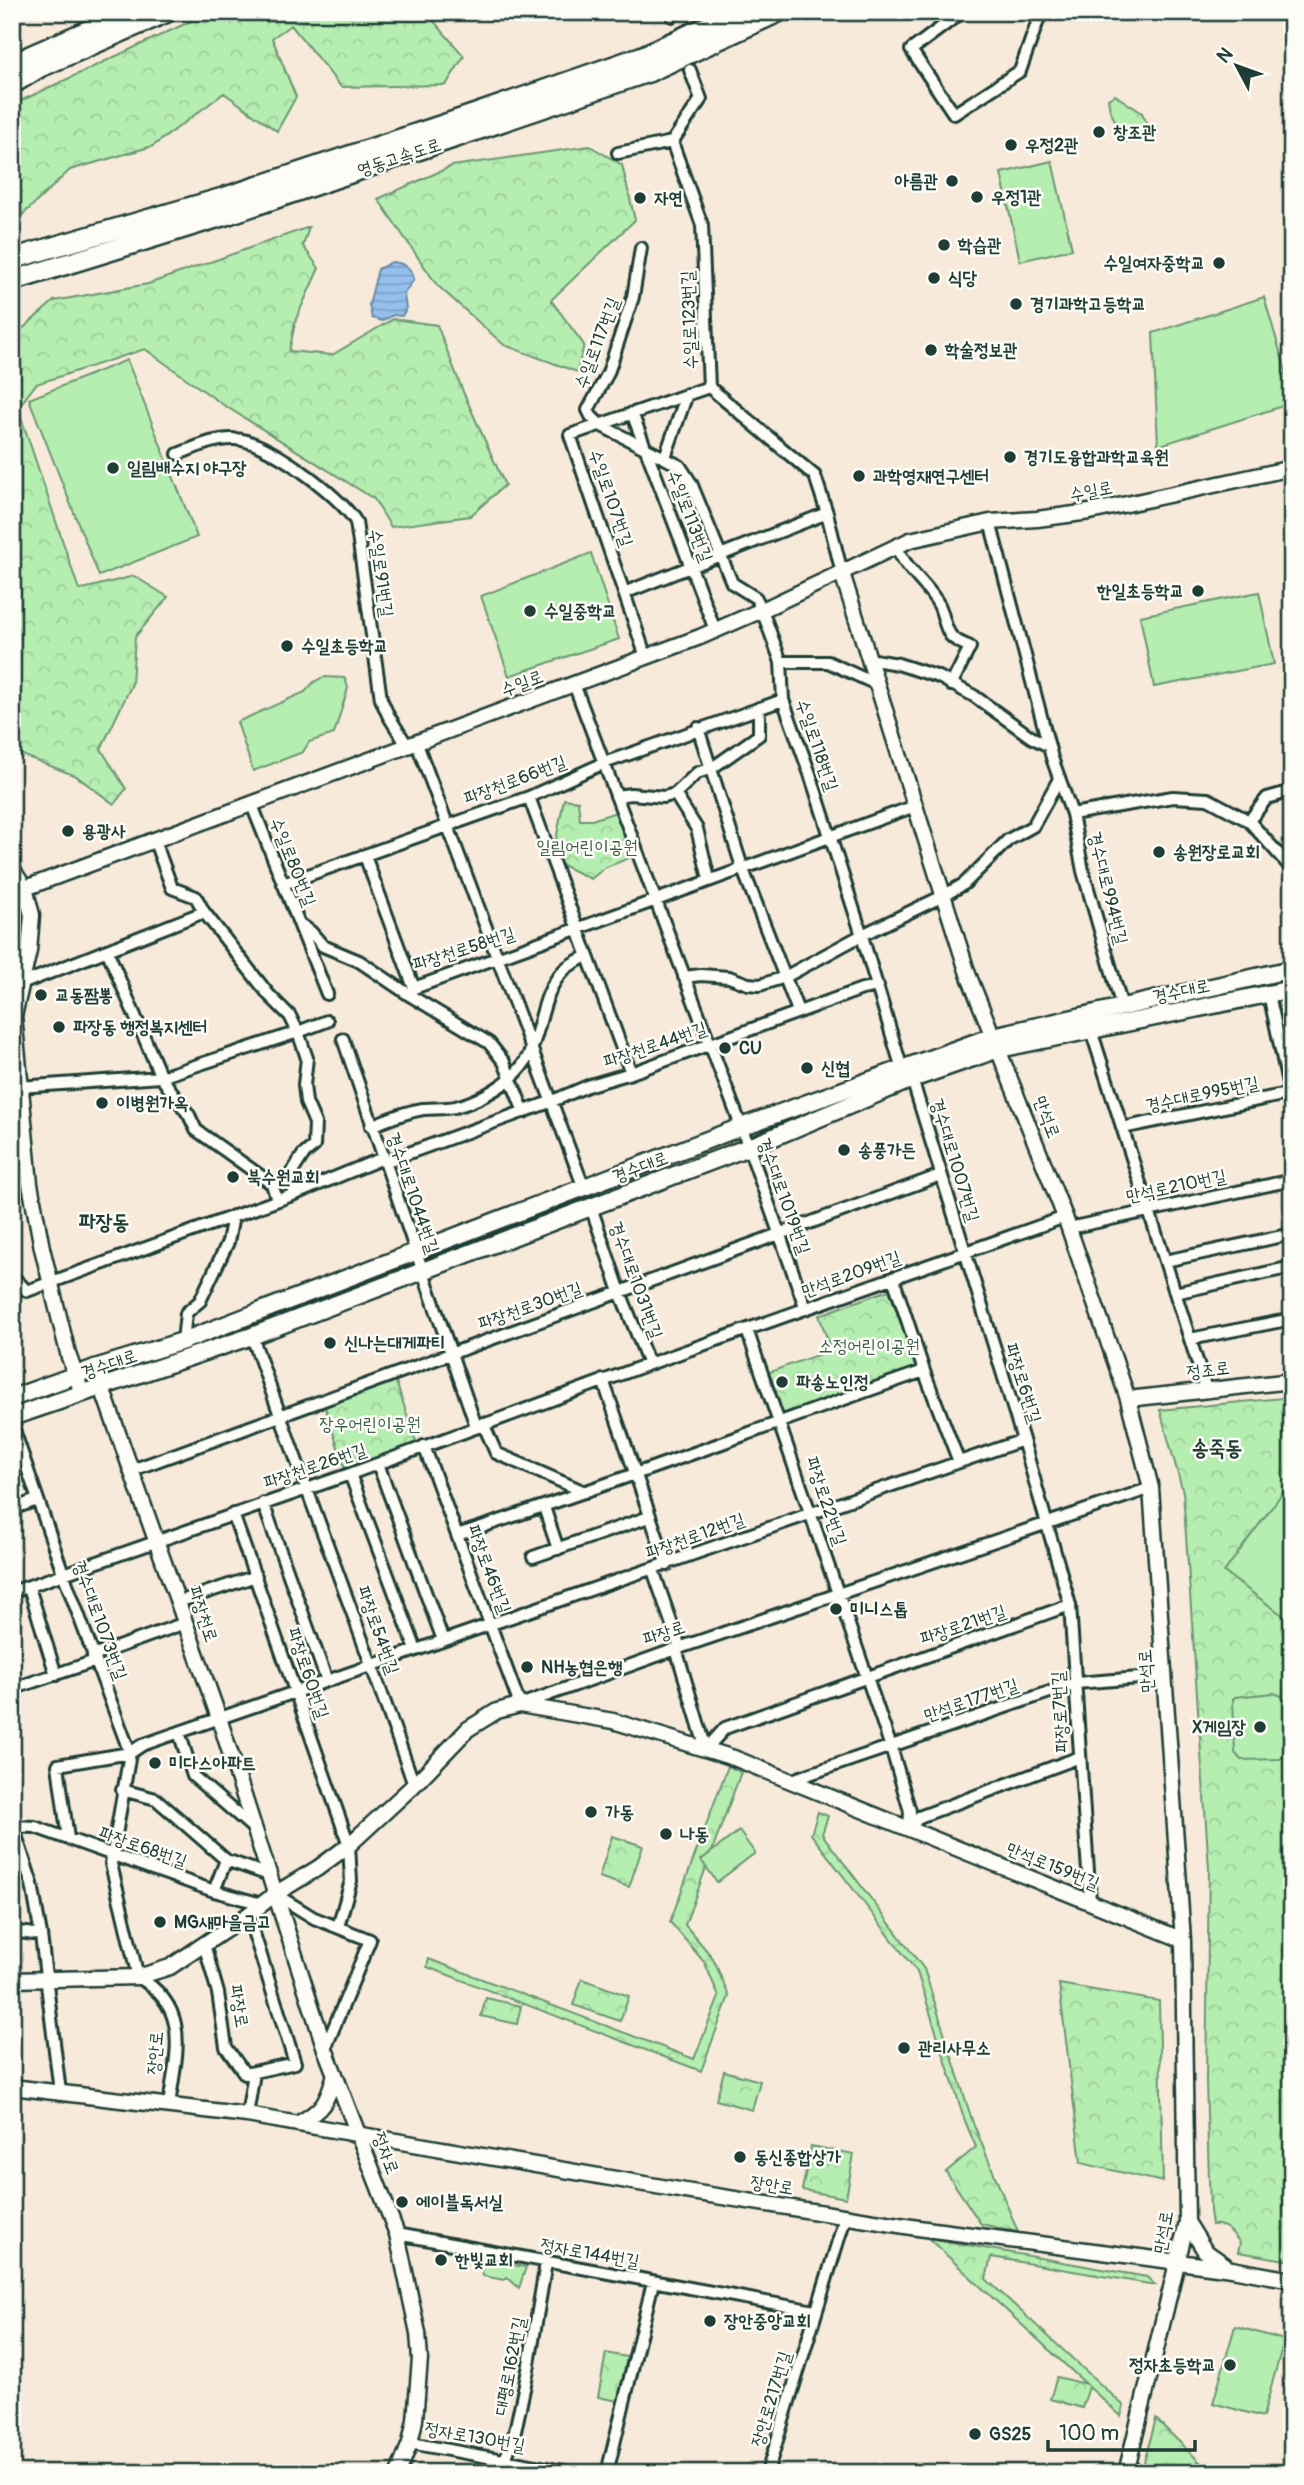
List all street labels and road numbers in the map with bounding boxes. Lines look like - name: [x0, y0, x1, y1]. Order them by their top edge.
- street label: 영동고속도로: [354, 133, 444, 182]
- street label: 수일로123번길: [676, 270, 703, 370]
- street label: 수일로117번길: [570, 294, 626, 392]
- street label: 수일로107번길: [583, 447, 638, 550]
- street label: 수일로113번길: [661, 467, 718, 566]
- street label: 수일로: [1068, 476, 1115, 507]
- street label: 수일로91번길: [363, 528, 398, 619]
- street label: 수일로: [498, 665, 547, 702]
- street label: 수일로118번길: [790, 696, 843, 795]
- street label: 파장천로66번길: [461, 750, 570, 811]
- street label: 수일로80번길: [264, 814, 321, 910]
- street label: 경수대로994번길: [1082, 829, 1133, 948]
- street label: 파장천로58번길: [410, 922, 518, 977]
- street label: 경수대로: [1150, 974, 1212, 1009]
- street label: 파장천로44번길: [600, 1017, 710, 1074]
- street label: 경수대로995번길: [1143, 1071, 1261, 1118]
- street label: 만석로: [1028, 1093, 1065, 1142]
- street label: 경수대로1007번길: [925, 1096, 984, 1225]
- street label: 경수대로1044번길: [381, 1129, 444, 1257]
- street label: 경수대로1019번길: [752, 1135, 815, 1258]
- street label: 경수대로: [609, 1146, 671, 1189]
- street label: 만석로210번길: [1124, 1165, 1229, 1208]
- street label: 경수대로1031번길: [604, 1218, 668, 1343]
- street label: 만석로209번길: [798, 1246, 904, 1303]
- street label: 파장천로30번길: [475, 1277, 586, 1336]
- street label: 파장로6번길: [999, 1340, 1046, 1427]
- street label: 경수대로: [78, 1344, 140, 1385]
- street label: 정조로: [1185, 1356, 1231, 1385]
- street label: 파장천로26번길: [261, 1438, 370, 1495]
- street label: 파장로22번길: [800, 1454, 852, 1549]
- street label: 파장천로12번길: [642, 1508, 748, 1565]
- street label: 파장로46번길: [461, 1521, 516, 1617]
- street label: 경수대로1073번길: [67, 1557, 132, 1684]
- street label: 파장천로: [182, 1583, 223, 1645]
- street label: 파장로54번길: [351, 1583, 404, 1678]
- street label: 파장로21번길: [917, 1600, 1010, 1651]
- street label: 파장로: [640, 1616, 688, 1651]
- street label: 파장로60번길: [281, 1624, 334, 1722]
- street label: 만석로: [1134, 1648, 1159, 1693]
- street label: 파장로7번길: [1047, 1670, 1074, 1753]
- street label: 만석로177번길: [921, 1673, 1022, 1727]
- street label: 파장로68번길: [96, 1822, 191, 1873]
- street label: 만석로159번길: [1003, 1837, 1103, 1896]
- street label: 파장로: [223, 1983, 254, 2029]
- street label: 장안로: [142, 2030, 169, 2076]
- street label: 정자로: [367, 2129, 404, 2178]
- street label: 장안로: [749, 2171, 795, 2200]
- street label: 만석로: [1148, 2209, 1179, 2255]
- street label: 정자로144번길: [539, 2233, 642, 2274]
- street label: 대평로162번길: [490, 2314, 531, 2417]
- street label: 장안로217번길: [746, 2348, 797, 2450]
- street label: 정자로130번길: [423, 2417, 528, 2458]

